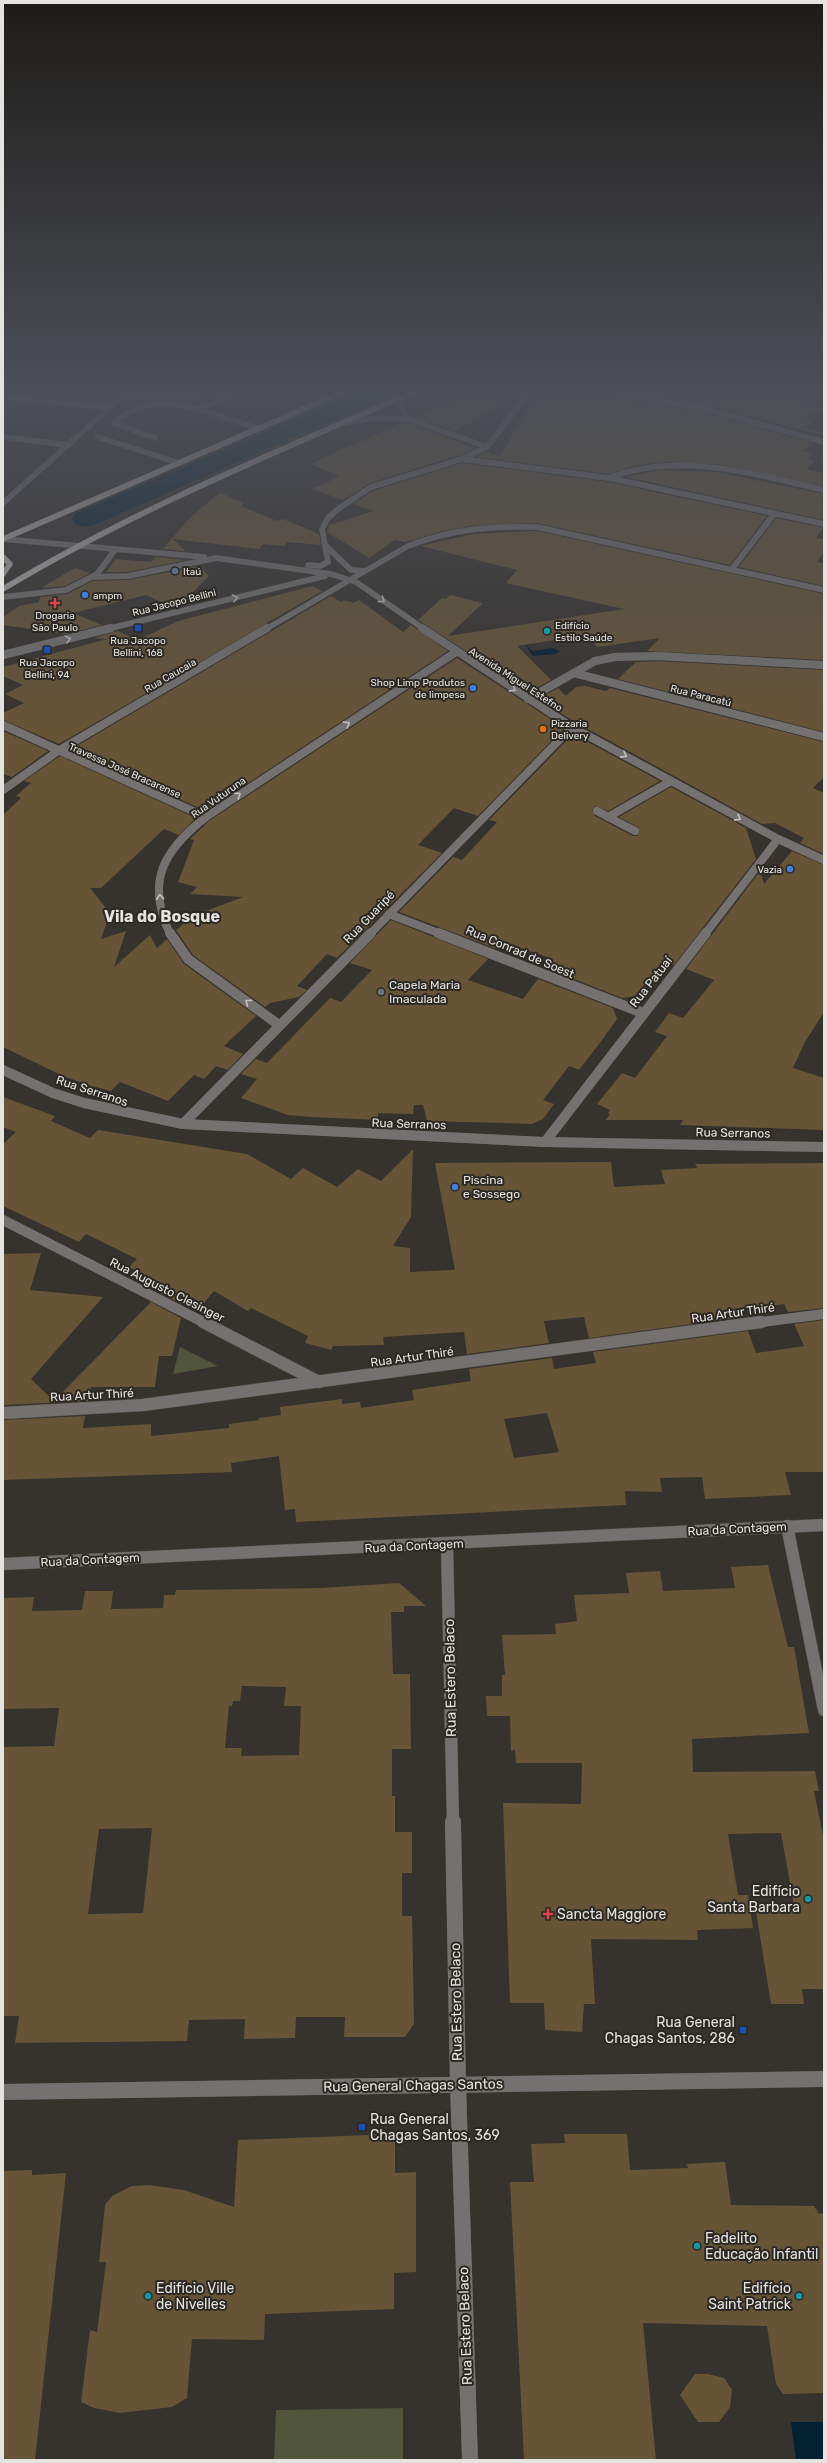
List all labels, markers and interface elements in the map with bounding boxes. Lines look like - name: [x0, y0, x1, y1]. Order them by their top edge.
- marker: Itaú: [170, 566, 180, 576]
- place label: Itaú: [183, 566, 201, 578]
- street label: Rua Jacopo Bellini: [131, 587, 217, 619]
- marker: ampm: [80, 590, 90, 600]
- place label: ampm: [93, 590, 122, 602]
- one-way arrow: [232, 594, 238, 602]
- one-way arrow: [378, 595, 385, 602]
- marker: Drogaria São Paulo: [50, 598, 60, 608]
- place label: Drogaria São Paulo: [32, 610, 78, 634]
- place label: Edifício Estilo Saúde: [555, 620, 613, 644]
- marker: Rua Jacopo Bellini, 168: [133, 623, 143, 633]
- marker: Edifício Estilo Saúde: [542, 626, 552, 636]
- one-way arrow: [64, 635, 71, 644]
- place label: Rua Jacopo Bellini, 168: [110, 635, 166, 659]
- marker: Rua Jacopo Bellini, 94: [42, 645, 52, 655]
- street label: Avenida Miguel Estefno: [467, 645, 565, 715]
- street label: Rua Caucaia: [143, 656, 198, 695]
- place label: Rua Jacopo Bellini, 94: [19, 657, 75, 681]
- place label: Shop Limp Produtos de limpesa: [371, 677, 465, 701]
- marker: Shop Limp Produtos de limpesa: [468, 683, 478, 693]
- street label: Rua Paracatú: [669, 683, 733, 709]
- one-way arrow: [508, 684, 515, 691]
- place label: Pizzaria Delivery: [551, 718, 589, 742]
- one-way arrow: [342, 722, 349, 729]
- marker: Pizzaria Delivery: [538, 724, 548, 734]
- street label: Travessa José Bracarense: [67, 741, 183, 801]
- one-way arrow: [620, 751, 627, 758]
- street label: Rua Vuturuna: [189, 775, 248, 821]
- one-way arrow: [234, 793, 241, 800]
- one-way arrow: [734, 813, 742, 820]
- place label: Vazia: [757, 864, 782, 876]
- marker: Vazia: [785, 864, 795, 874]
- street label: Rua Guaripé: [340, 887, 398, 946]
- one-way arrow: [156, 894, 165, 900]
- district label: Vila do Bosque: [104, 907, 220, 926]
- street label: Rua Conrad de Soest: [464, 923, 577, 981]
- street label: Rua Patuaí: [627, 953, 676, 1010]
- place label: Capela Maria Imaculada: [389, 978, 460, 1006]
- marker: Capela Maria Imaculada: [376, 987, 386, 997]
- one-way arrow: [245, 1000, 252, 1007]
- street label: Rua Serranos: [54, 1073, 130, 1109]
- street label: Rua Serranos: [371, 1116, 447, 1132]
- street label: Rua Serranos: [696, 1125, 770, 1141]
- place label: Piscina e Sossego: [463, 1173, 520, 1201]
- marker: Piscina e Sossego: [450, 1182, 460, 1192]
- street label: Rua Augusto Clesinger: [107, 1255, 227, 1325]
- street label: Rua Artur Thiré: [691, 1300, 776, 1326]
- street label: Rua Artur Thiré: [370, 1344, 455, 1370]
- street label: Rua Artur Thiré: [50, 1386, 135, 1404]
- street label: Rua da Contagem: [687, 1519, 787, 1539]
- street label: Rua da Contagem: [364, 1536, 464, 1556]
- street label: Rua da Contagem: [40, 1550, 140, 1570]
- street label: Rua Estero Belaco: [441, 1619, 460, 1737]
- place label: Edifício Santa Barbara: [707, 1883, 800, 1916]
- marker: Edifício Santa Barbara: [803, 1894, 813, 1904]
- place label: Sancta Maggiore: [557, 1906, 666, 1923]
- marker: Sancta Maggiore: [542, 1908, 554, 1920]
- street label: Rua Estero Belaco: [447, 1943, 466, 2061]
- place label: Rua General Chagas Santos, 286: [605, 2014, 735, 2047]
- marker: Rua General Chagas Santos, 286: [738, 2025, 748, 2035]
- street label: Rua General Chagas Santos: [323, 2075, 503, 2096]
- place label: Rua General Chagas Santos, 369: [370, 2111, 500, 2144]
- marker: Rua General Chagas Santos, 369: [357, 2122, 367, 2132]
- place label: Fadelito Educação Infantil: [705, 2230, 818, 2263]
- marker: Fadelito Educação Infantil: [692, 2241, 702, 2251]
- street label: Rua Estero Belaco: [455, 2267, 476, 2385]
- place label: Edifício Ville de Nivelles: [156, 2280, 234, 2313]
- place label: Edifício Saint Patrick: [708, 2280, 792, 2313]
- marker: Edifício Ville de Nivelles: [143, 2291, 153, 2301]
- marker: Edifício Saint Patrick: [794, 2291, 804, 2301]

